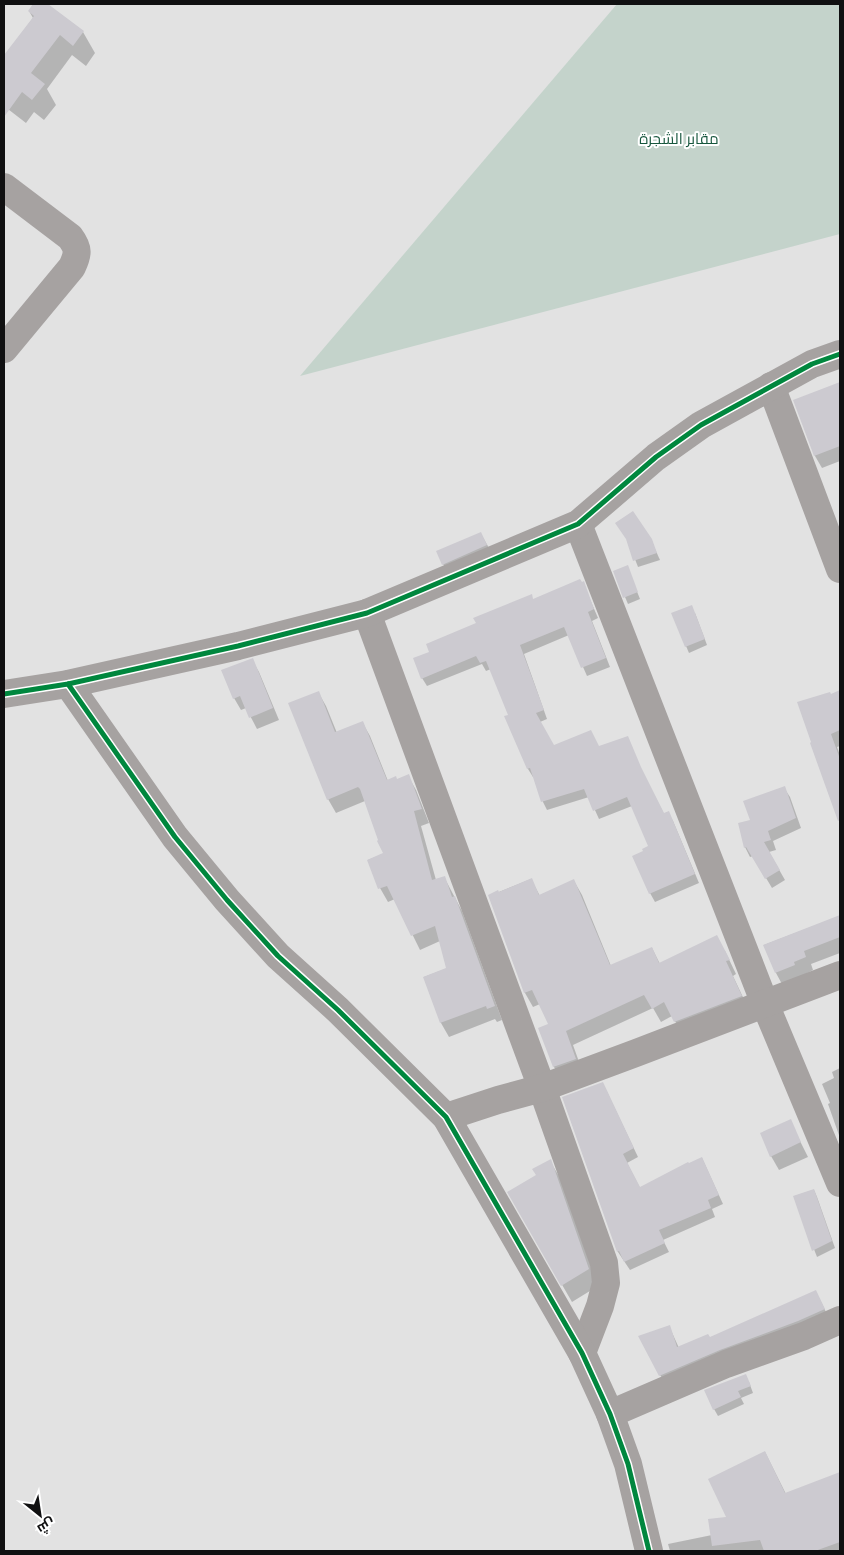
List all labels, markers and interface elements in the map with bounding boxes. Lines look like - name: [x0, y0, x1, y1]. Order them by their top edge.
- park label: مقابر الشجرة: [639, 129, 719, 148]
- north arrow: [15, 1490, 65, 1540]
- text: ش: [34, 1514, 59, 1539]

